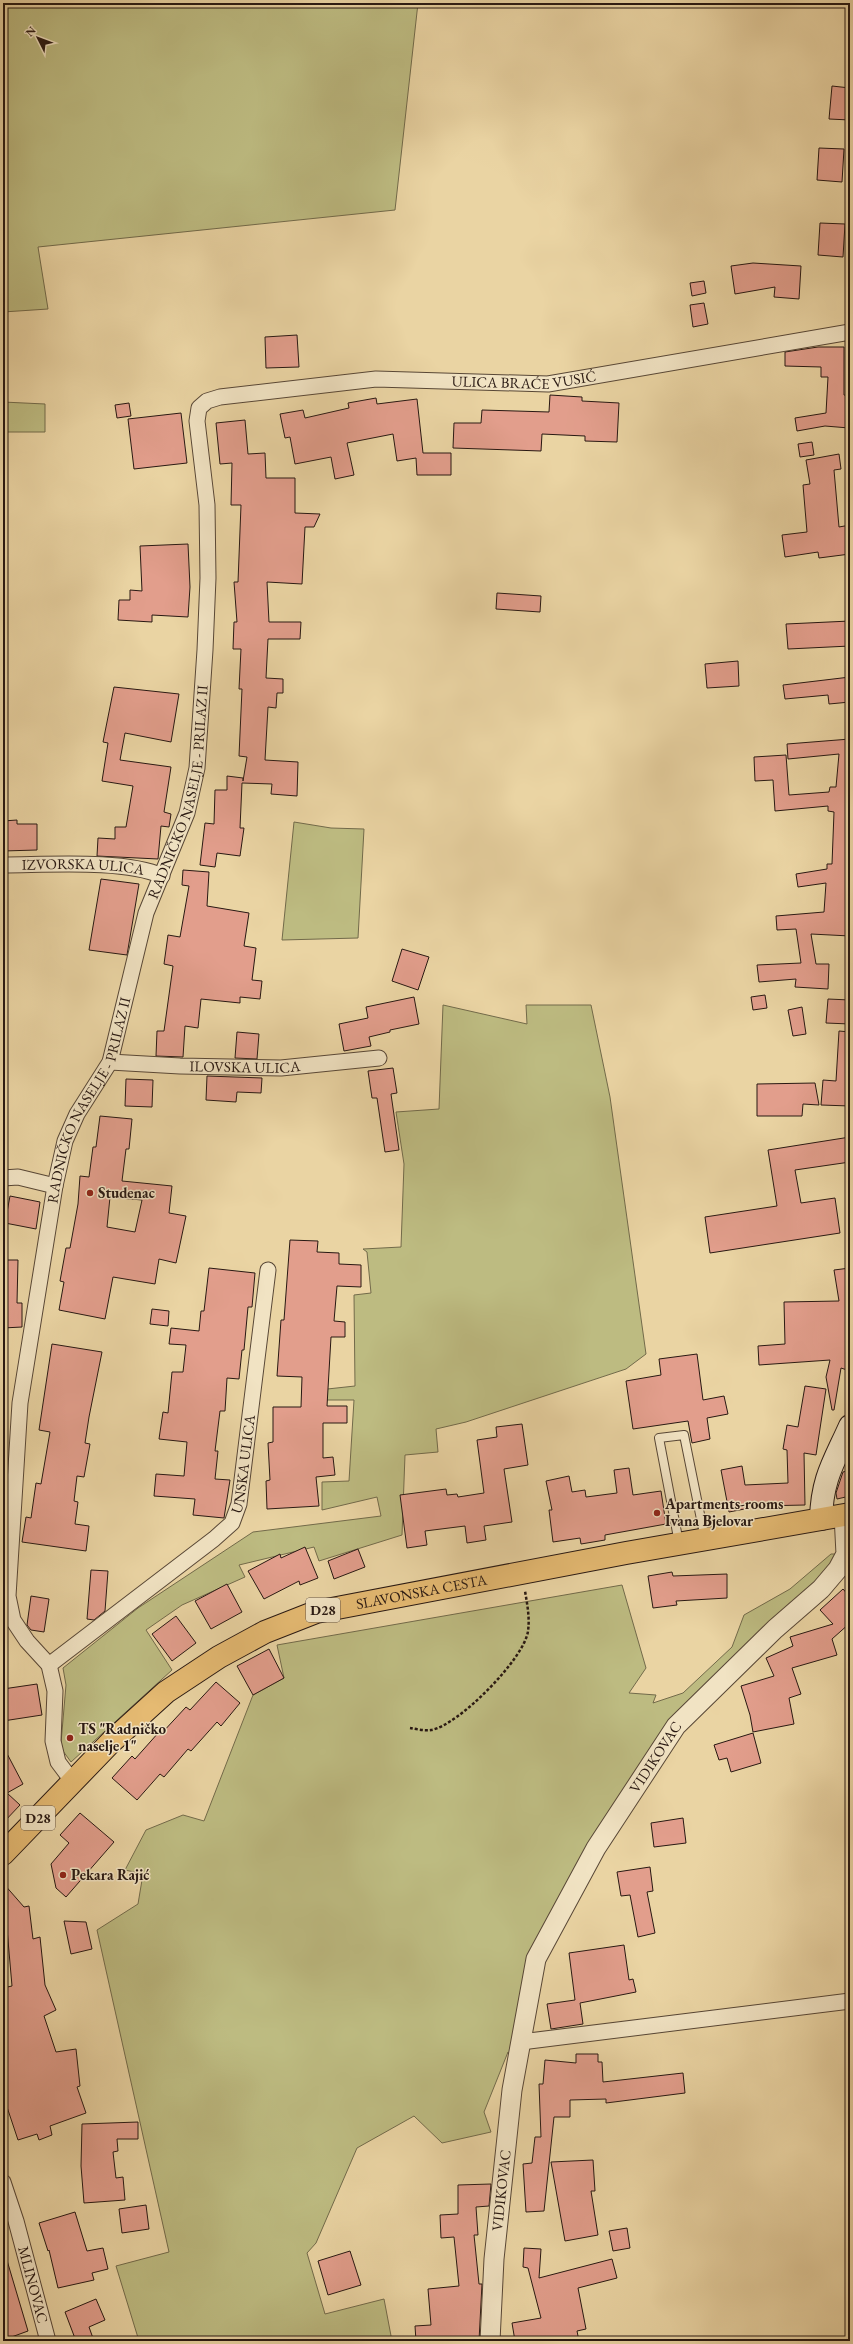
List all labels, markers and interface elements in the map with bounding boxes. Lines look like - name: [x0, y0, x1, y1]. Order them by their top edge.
- north arrow: [18, 18, 58, 58]
- text: N: [22, 23, 39, 39]
- street label: ULICA BRAĆE VUSIĆ: [451, 366, 597, 393]
- street label: RADNIČKO NASELJE - PRILAZ II: [143, 684, 212, 901]
- street label: IZVORSKA ULICA: [21, 854, 147, 879]
- street label: RADNIČKO NASELJE - PRILAZ II: [42, 995, 134, 1205]
- street label: ILOVSKA ULICA: [189, 1056, 302, 1077]
- place label: Studenac: [98, 1183, 155, 1202]
- marker: Studenac: [85, 1188, 95, 1198]
- street label: UNSKA ULICA: [226, 1413, 259, 1516]
- place label: Apartments-rooms Ivana Bjelovar: [664, 1494, 783, 1530]
- marker: Apartments-rooms Ivana Bjelovar: [652, 1508, 662, 1518]
- street label: SLAVONSKA CESTA: [354, 1570, 489, 1613]
- road number: D28: [306, 1598, 340, 1622]
- street label: VIDIKOVAC: [625, 1718, 685, 1796]
- place label: TS "Radničko naselje 1": [78, 1719, 166, 1755]
- marker: TS "Radničko naselje 1": [65, 1733, 75, 1743]
- road number: D28: [21, 1806, 55, 1830]
- place label: Pekara Rajić: [71, 1865, 150, 1884]
- marker: Pekara Rajić: [58, 1870, 68, 1880]
- street label: VIDIKOVAC: [487, 2149, 515, 2232]
- street label: MLINOVAC: [14, 2244, 53, 2325]

